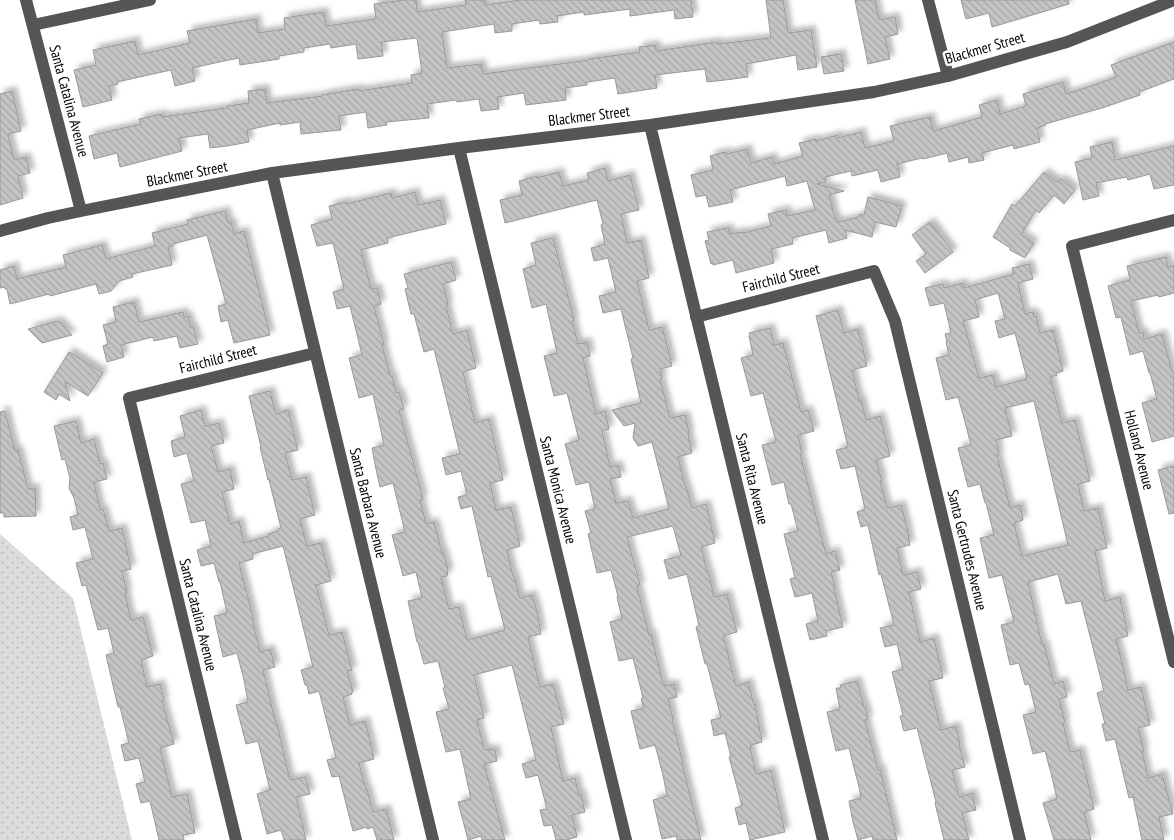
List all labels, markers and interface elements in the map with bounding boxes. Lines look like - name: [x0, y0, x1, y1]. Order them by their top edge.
- street label: Blackmer Street: [943, 27, 1027, 68]
- street label: Santa Catalina Avenue: [45, 43, 94, 159]
- street label: Blackmer Street: [547, 101, 631, 130]
- street label: Blackmer Street: [145, 156, 229, 191]
- street label: Fairchild Street: [740, 259, 821, 296]
- street label: Fairchild Street: [177, 340, 258, 377]
- street label: Holland Avenue: [1120, 408, 1159, 492]
- street label: Santa Rita Avenue: [732, 431, 773, 527]
- street label: Santa Monica Avenue: [536, 434, 581, 546]
- street label: Santa Barbara Avenue: [346, 446, 391, 560]
- street label: Santa Gertrudes Avenue: [943, 488, 992, 612]
- street label: Santa Catalina Avenue: [175, 557, 222, 673]

